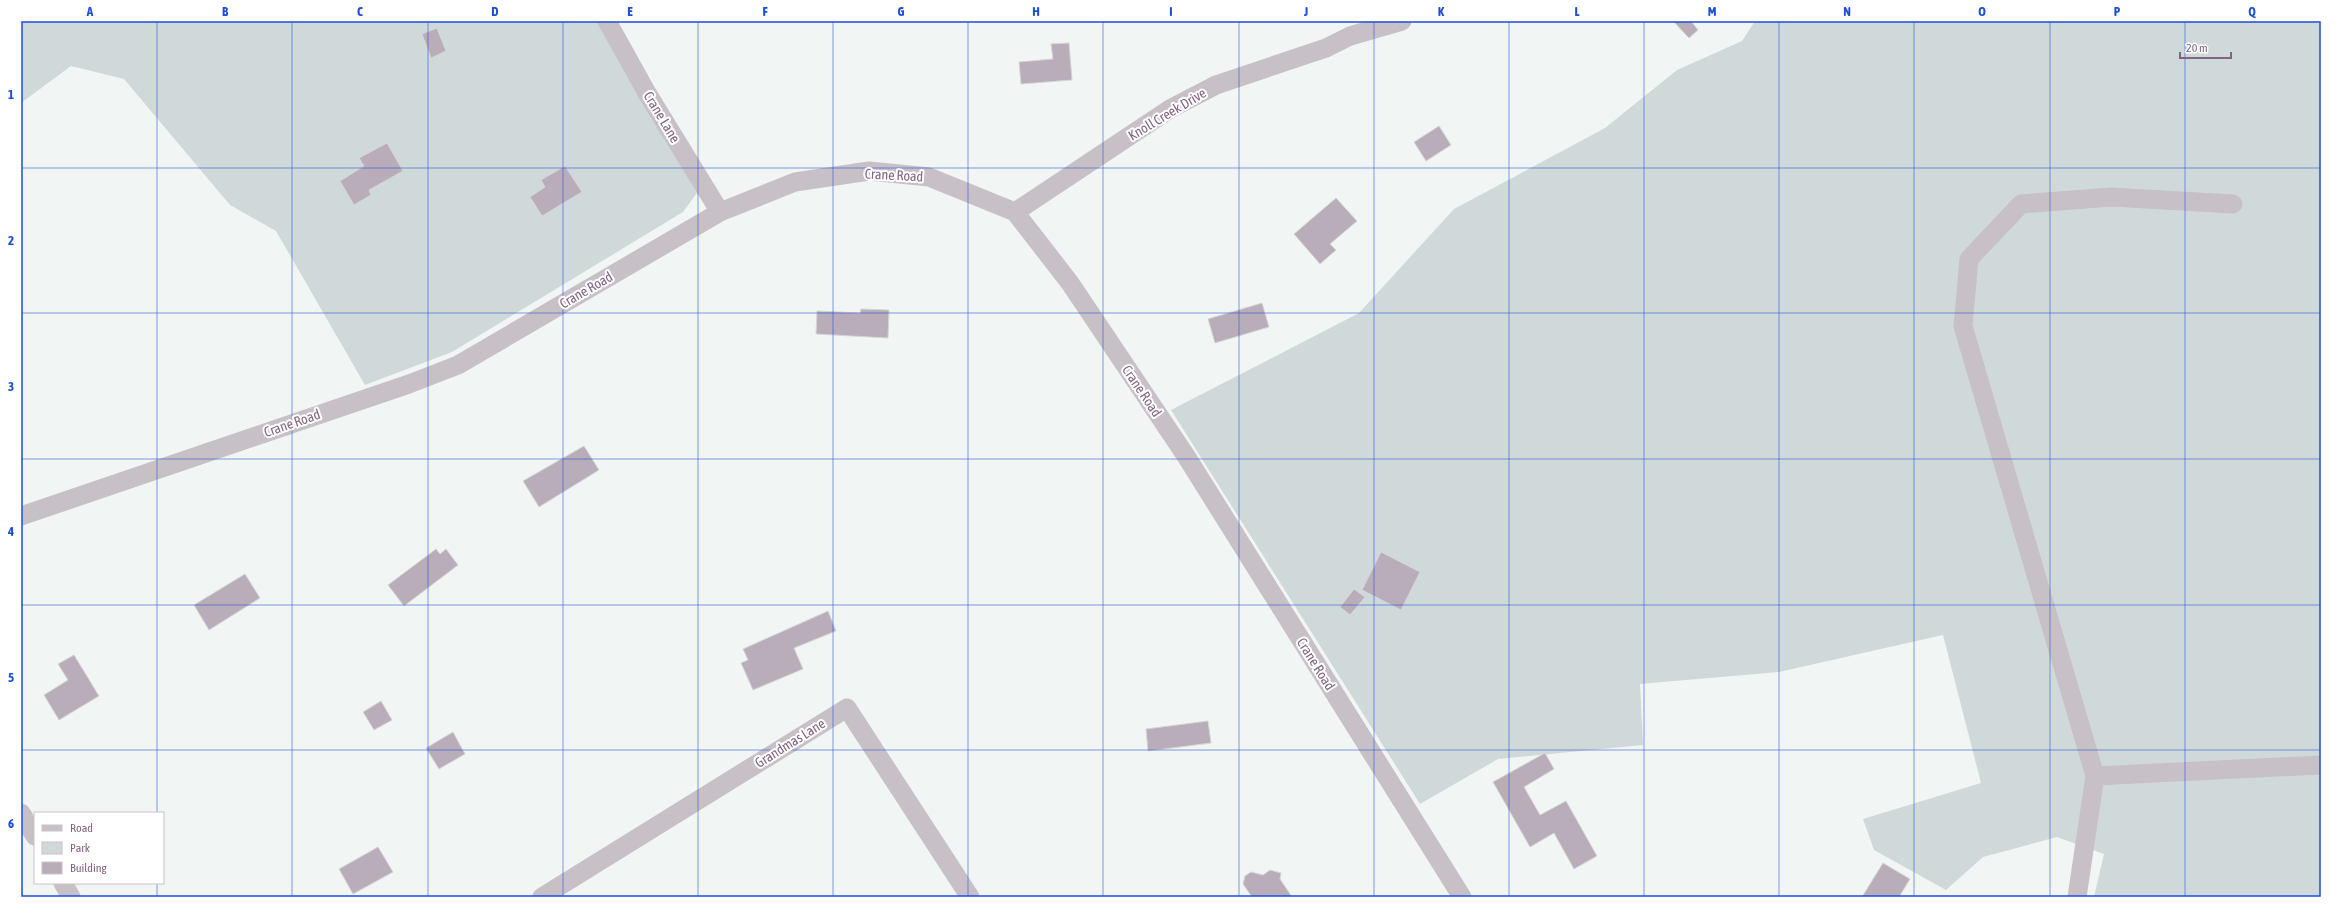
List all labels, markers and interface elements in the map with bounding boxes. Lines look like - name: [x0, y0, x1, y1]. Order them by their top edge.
- text: A: [86, 4, 94, 19]
- text: B: [222, 4, 229, 19]
- text: C: [357, 4, 363, 19]
- text: D: [491, 4, 499, 19]
- text: E: [627, 4, 633, 19]
- text: F: [762, 4, 768, 19]
- text: G: [898, 4, 905, 19]
- text: H: [1032, 4, 1040, 19]
- text: I: [1169, 4, 1173, 19]
- text: J: [1303, 4, 1308, 19]
- text: K: [1438, 4, 1445, 19]
- text: L: [1574, 4, 1580, 19]
- text: M: [1708, 4, 1717, 19]
- text: N: [1843, 4, 1851, 19]
- text: O: [1978, 4, 1986, 19]
- text: P: [2114, 4, 2121, 19]
- text: Q: [2248, 4, 2256, 19]
- scale bar: [2180, 34, 2231, 60]
- text: 20 m: [2186, 41, 2208, 55]
- street label: Knoll Creek Drive: [1125, 85, 1209, 143]
- text: 1: [8, 87, 14, 102]
- street label: Crane Lane: [641, 89, 683, 145]
- street label: Crane Road: [864, 165, 924, 185]
- text: 2: [8, 233, 14, 248]
- street label: Crane Road: [557, 268, 615, 312]
- street label: Crane Road: [1119, 362, 1165, 420]
- text: 3: [8, 379, 14, 394]
- street label: Crane Road: [262, 406, 322, 440]
- text: 4: [7, 524, 14, 539]
- street label: Crane Road: [1294, 635, 1338, 693]
- text: 5: [8, 670, 14, 685]
- street label: Grandmas Lane: [752, 715, 828, 771]
- legend: [34, 812, 164, 884]
- text: 6: [8, 816, 14, 831]
- text: Road: [70, 821, 93, 835]
- text: Park: [70, 841, 91, 855]
- text: Building: [70, 861, 108, 875]

